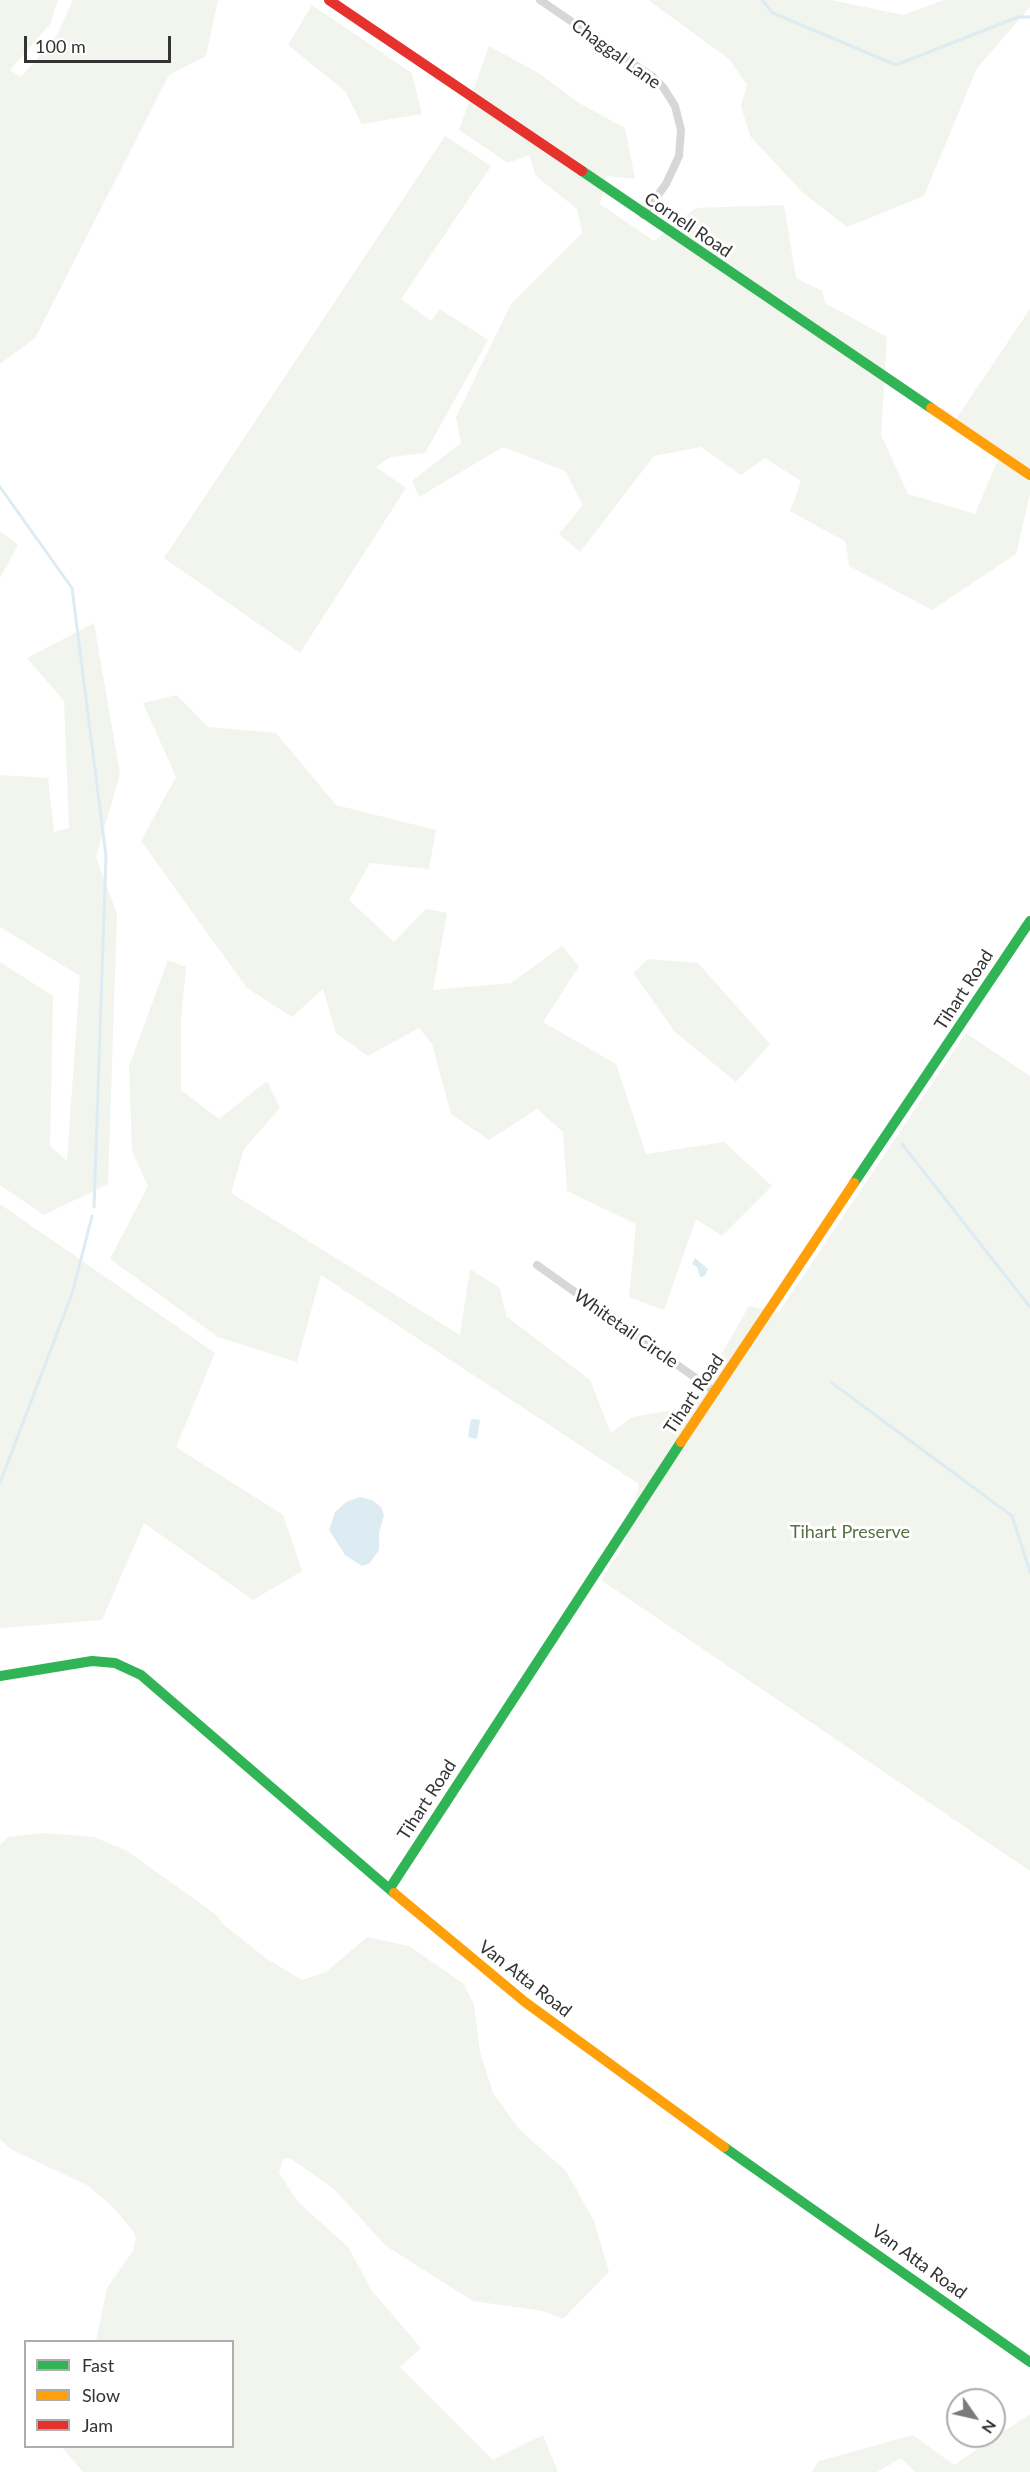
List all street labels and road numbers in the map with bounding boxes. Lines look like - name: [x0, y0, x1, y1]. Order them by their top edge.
- street label: Chaggal Lane: [567, 14, 665, 94]
- street label: Cornell Road: [640, 188, 736, 262]
- street label: Tihart Road: [930, 946, 998, 1034]
- street label: Whitetail Circle: [570, 1285, 682, 1373]
- street label: Tihart Road: [659, 1350, 729, 1438]
- street label: Tihart Road: [393, 1756, 461, 1844]
- street label: Van Atta Road: [474, 1936, 576, 2022]
- street label: Van Atta Road: [867, 2220, 971, 2304]

